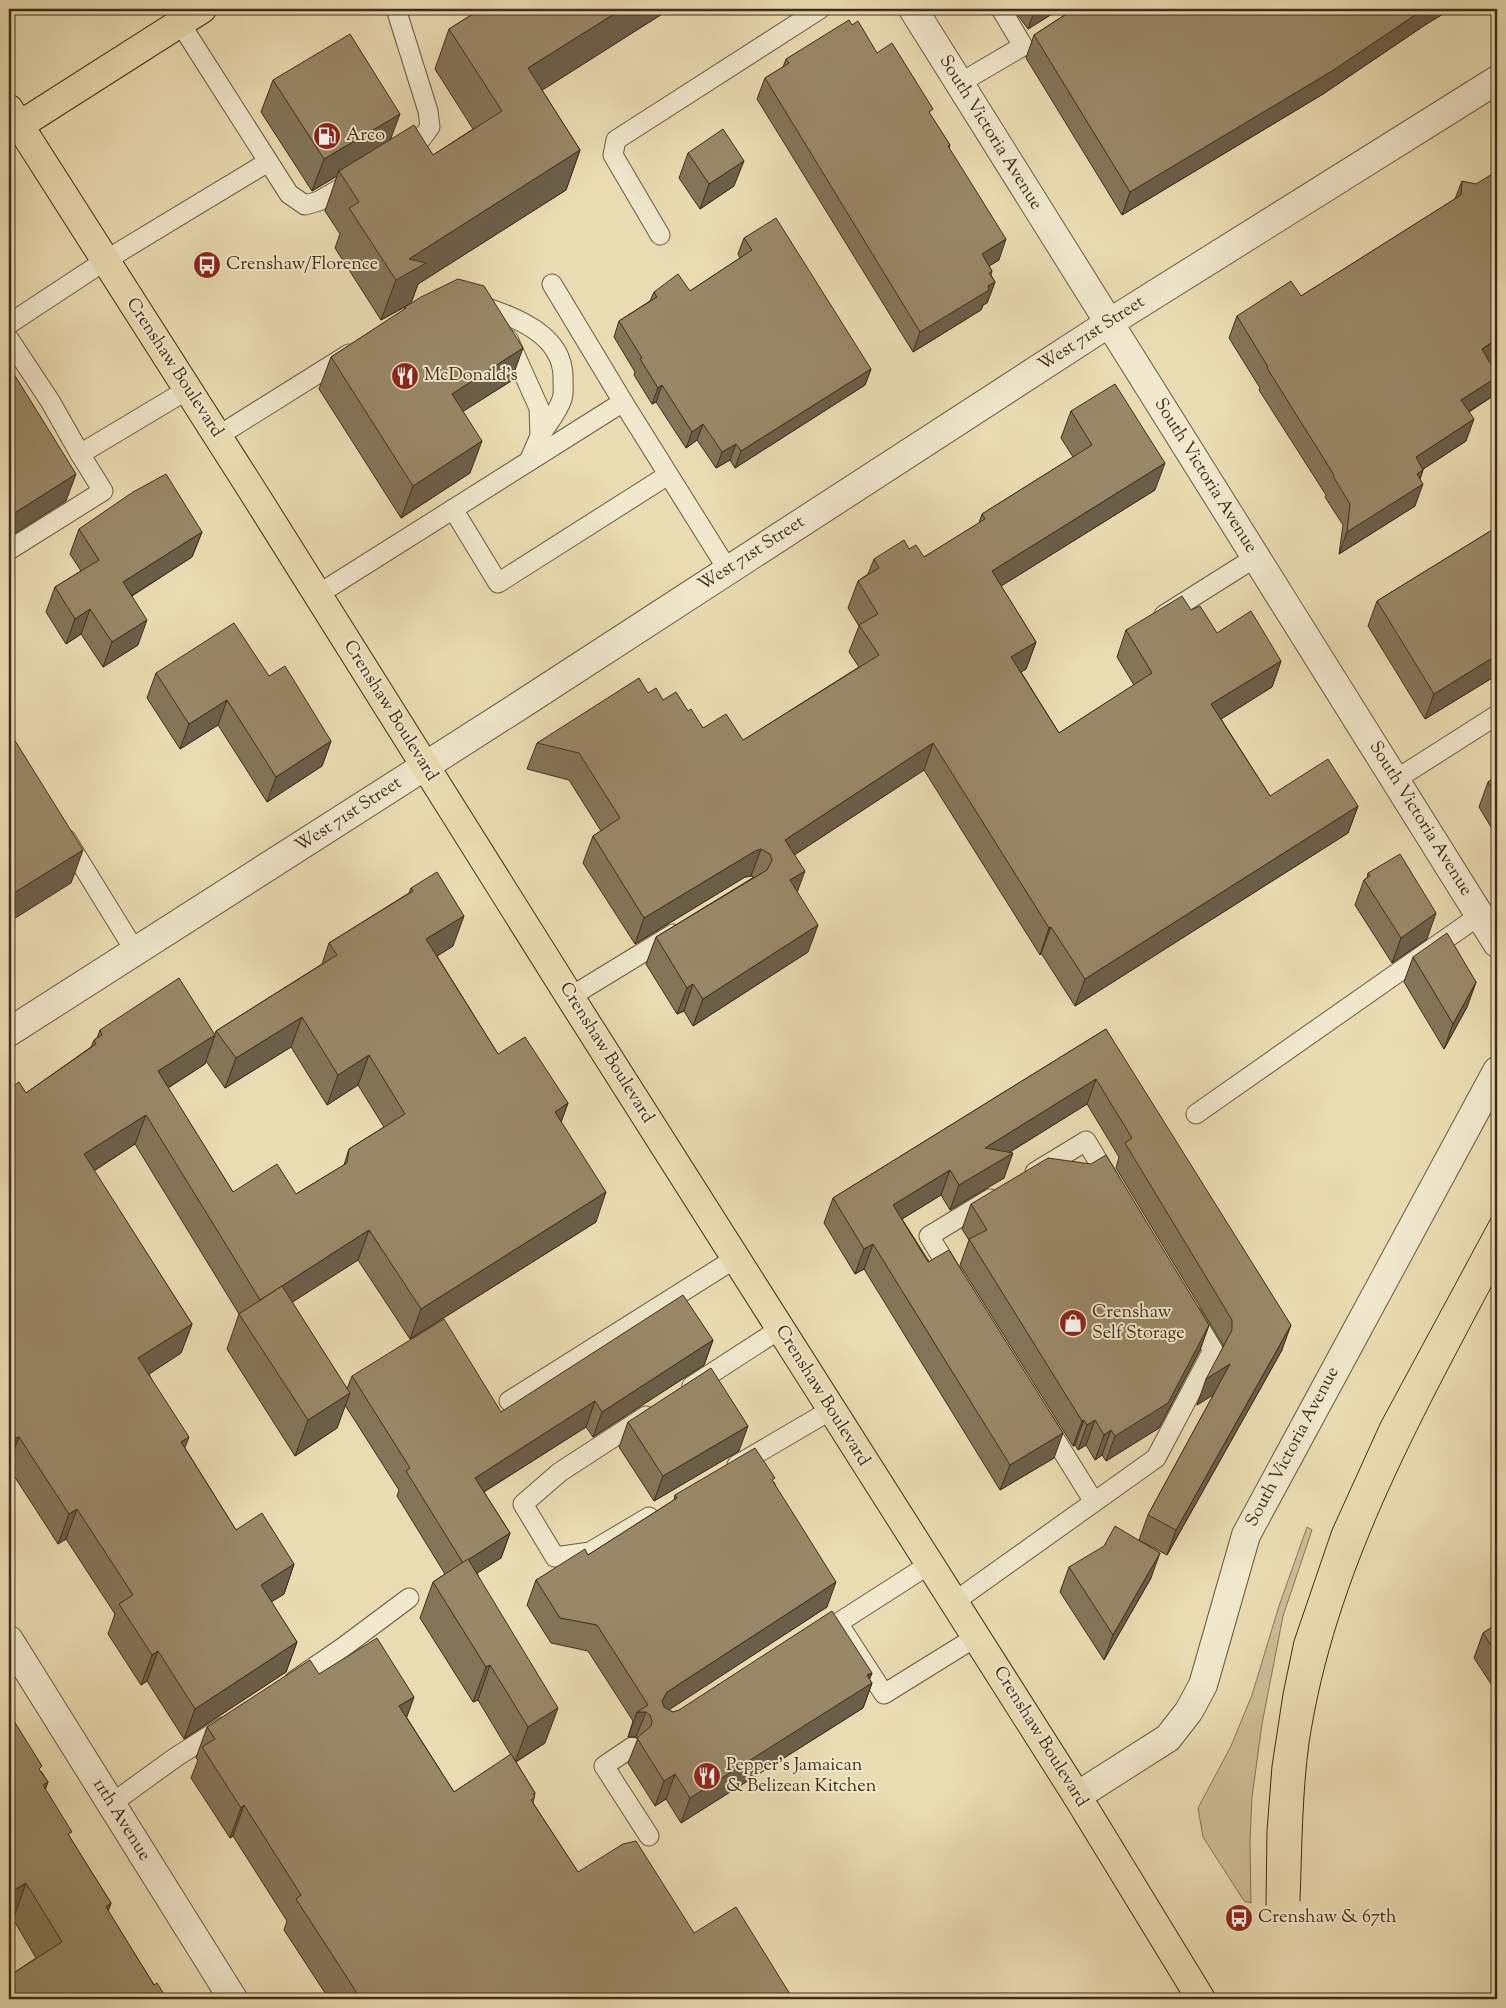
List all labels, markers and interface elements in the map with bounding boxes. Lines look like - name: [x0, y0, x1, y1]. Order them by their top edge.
- street label: South Victoria Avenue: [932, 51, 1048, 215]
- fuel station icon: Arco: [312, 121, 342, 151]
- place label: Arco: [346, 123, 385, 149]
- bus stop icon: Crenshaw/Florence: [192, 250, 222, 280]
- place label: Crenshaw/Florence: [226, 252, 378, 278]
- street label: West 71st Street: [1034, 290, 1150, 378]
- street label: Crenshaw Boulevard: [119, 293, 229, 443]
- restaurant icon: McDonald's: [390, 361, 420, 391]
- place label: McDonald's: [424, 363, 518, 389]
- street label: South Victoria Avenue: [1147, 394, 1263, 558]
- street label: West 71st Street: [694, 510, 810, 598]
- street label: Crenshaw Boulevard: [336, 635, 444, 787]
- street label: South Victoria Avenue: [1362, 737, 1478, 901]
- street label: West 71st Street: [291, 771, 407, 859]
- street label: Crenshaw Boulevard: [552, 977, 660, 1129]
- place label: Crenshaw Self Storage: [1092, 1300, 1185, 1347]
- shop icon: Crenshaw Self Storage: [1058, 1308, 1088, 1338]
- street label: Crenshaw Boulevard: [768, 1320, 876, 1472]
- street label: South Victoria Avenue: [1240, 1362, 1346, 1532]
- street label: Crenshaw Boulevard: [986, 1661, 1094, 1813]
- place label: Pepper’s Jamaican & Belizean Kitchen: [726, 1753, 877, 1800]
- restaurant icon: Pepper’s Jamaican & Belizean Kitchen: [692, 1761, 722, 1791]
- street label: 11th Avenue: [85, 1774, 157, 1866]
- bus stop icon: Crenshaw & 67th: [1224, 1903, 1254, 1933]
- place label: Crenshaw & 67th: [1258, 1905, 1397, 1931]

